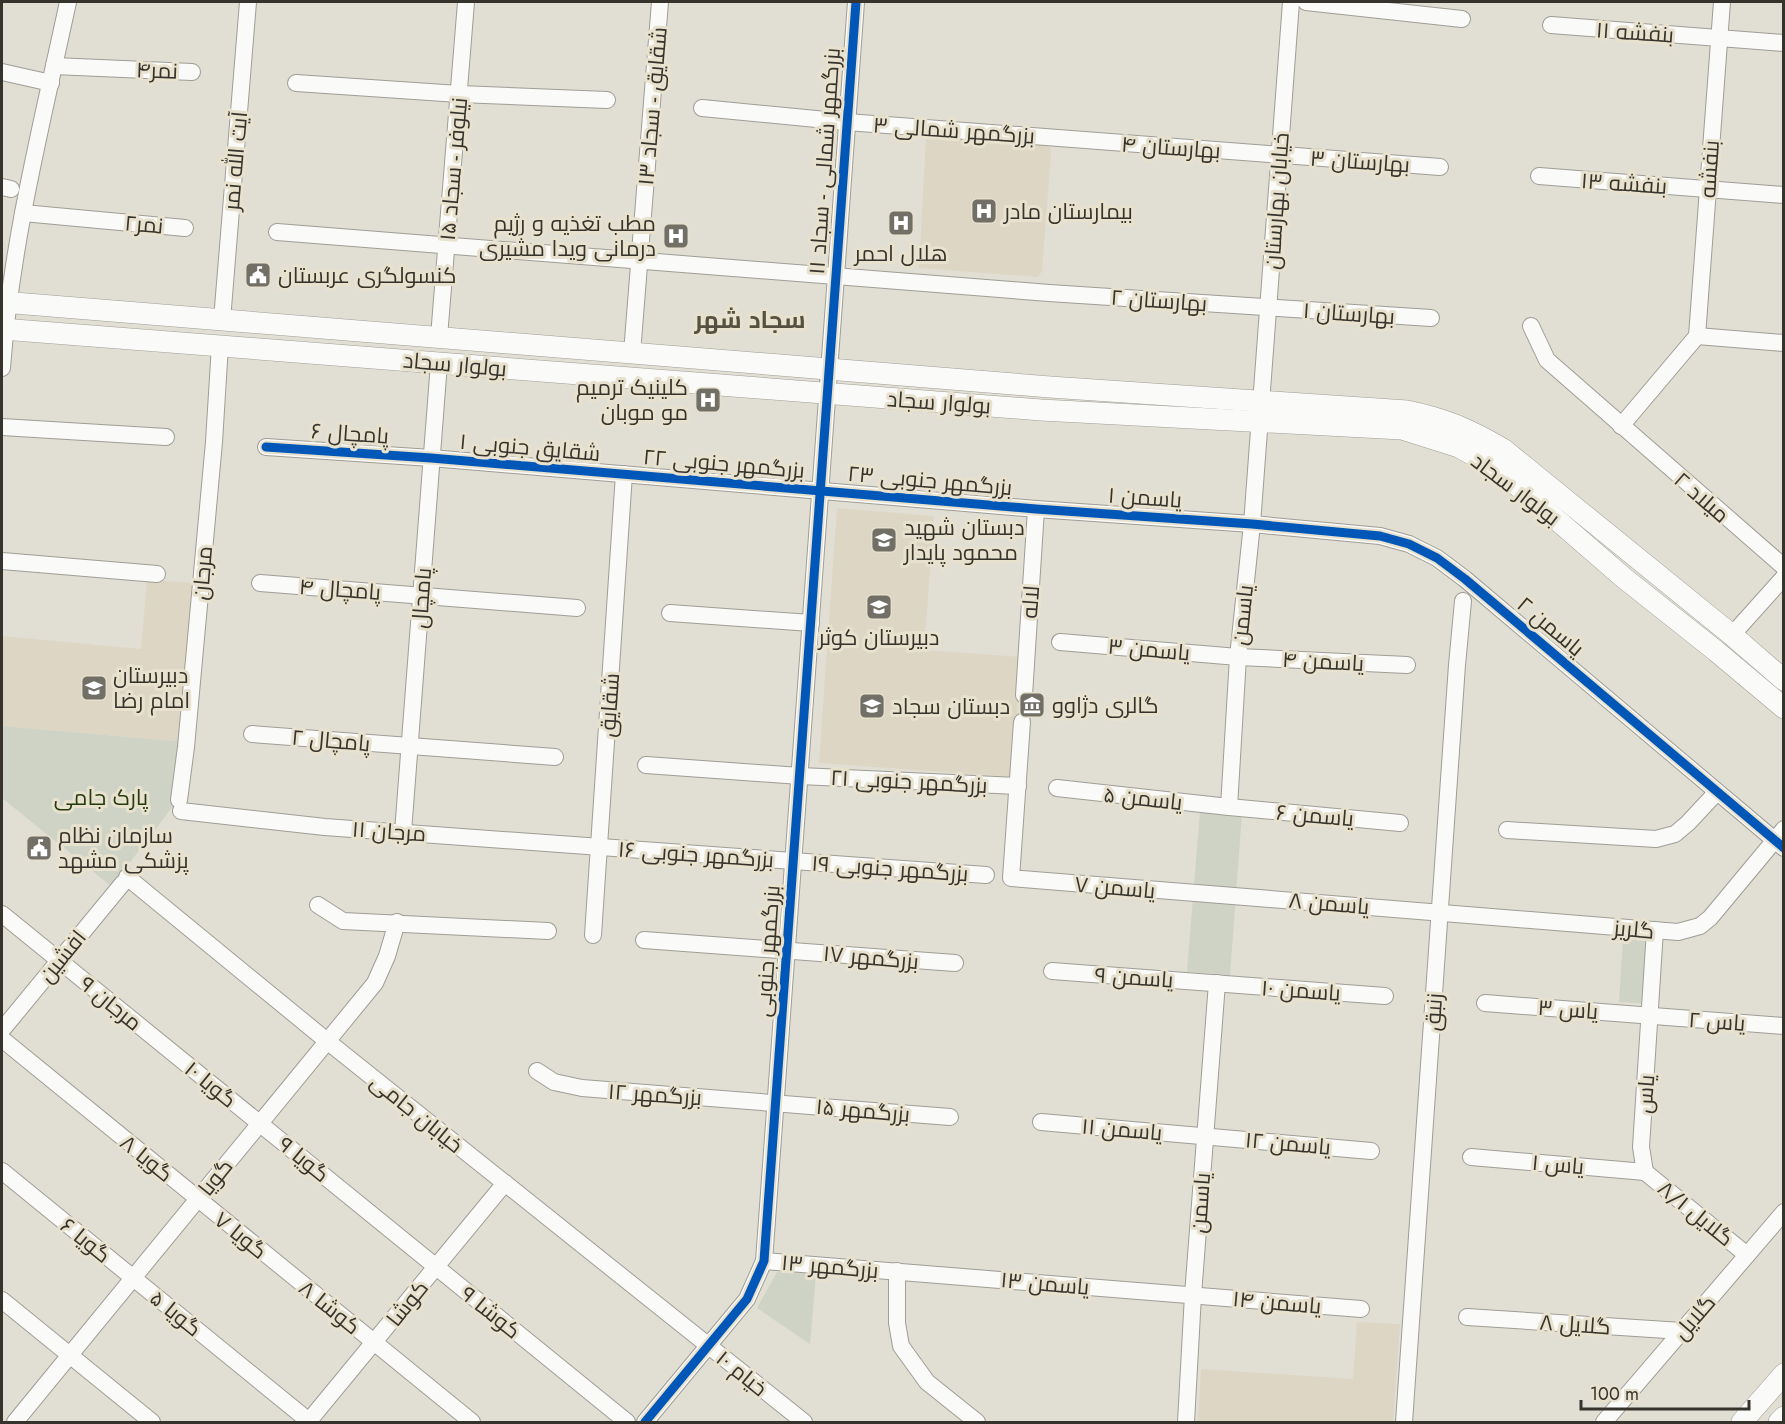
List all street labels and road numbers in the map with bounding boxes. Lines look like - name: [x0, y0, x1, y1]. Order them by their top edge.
- street label: بنفشه ۱۱: [1595, 13, 1675, 51]
- street label: شقایق - سجاد ۱۳: [629, 25, 675, 187]
- street label: بزرگمهر شمالی - سجاد ۱۱: [800, 46, 848, 276]
- street label: نمر۴: [135, 53, 179, 87]
- street label: نیلوفر - سجاد ۱۵: [431, 96, 475, 242]
- street label: بزرگمهر شمالی ۳: [872, 108, 1036, 152]
- street label: آیت الله نمر: [215, 110, 255, 214]
- street label: بهارستان ۴: [1120, 128, 1222, 166]
- street label: خیابان بهارستان: [1255, 131, 1297, 271]
- street label: بنفشه: [1691, 139, 1727, 199]
- street label: بهارستان ۳: [1309, 142, 1411, 180]
- street label: بنفشه ۱۳: [1580, 164, 1668, 202]
- street label: نمر۲: [123, 206, 165, 242]
- street label: بهارستان ۲: [1110, 281, 1208, 319]
- street label: بهارستان ۱: [1302, 294, 1396, 332]
- street label: بولوار سجاد: [402, 344, 508, 384]
- street label: بولوار سجاد: [886, 382, 992, 422]
- street label: پامچال ۶: [310, 414, 390, 452]
- street label: شقایق جنوبی ۱: [458, 425, 602, 469]
- street label: بزرگمهر جنوبی ۲۲: [642, 440, 806, 486]
- street label: بولوار سجاد: [1465, 445, 1567, 533]
- street label: بزرگمهر جنوبی ۲۳: [846, 457, 1014, 503]
- street label: میلاد ۲: [1667, 464, 1737, 530]
- street label: یاسمن ۱: [1107, 478, 1183, 516]
- street label: مرجان: [184, 545, 220, 601]
- street label: پامچال: [403, 566, 439, 629]
- street label: پامچال ۴: [298, 570, 382, 608]
- street label: یاسمن: [1223, 583, 1261, 647]
- street label: لاله: [1013, 584, 1047, 620]
- street label: یاسمن ۲: [1510, 588, 1592, 664]
- street label: یاسمن ۳: [1107, 629, 1191, 669]
- street label: یاسمن ۴: [1281, 643, 1365, 679]
- street label: شقایق: [591, 672, 627, 738]
- street label: پامچال ۲: [290, 721, 372, 759]
- street label: بزرگمهر جنوبی ۲۱: [830, 761, 988, 801]
- street label: یاسمن ۵: [1102, 778, 1184, 818]
- street label: یاسمن ۶: [1275, 796, 1355, 834]
- street label: مرجان ۱۱: [351, 812, 427, 850]
- street label: بزرگمهر جنوبی ۱۶: [617, 833, 775, 875]
- street label: بزرگمهر جنوبی ۱۹: [810, 847, 970, 889]
- street label: یاسمن ۷: [1073, 868, 1157, 906]
- street label: بزرگمهر جنوبی: [746, 884, 788, 1018]
- street label: یاسمن ۸: [1287, 884, 1371, 922]
- street label: گلریز: [1610, 911, 1656, 947]
- street label: افشین: [31, 923, 93, 989]
- street label: بزرگمهر ۱۷: [822, 937, 920, 977]
- street label: یاسمن ۹: [1094, 958, 1175, 996]
- street label: مرجان ۹: [73, 968, 149, 1038]
- street label: یاسمن ۱۰: [1260, 971, 1342, 1009]
- street label: یاس ۳: [1537, 991, 1599, 1027]
- street label: زنبق: [1416, 992, 1450, 1032]
- street label: یاس ۲: [1687, 1003, 1747, 1039]
- street label: گویا ۱۰: [178, 1053, 244, 1115]
- street label: خیابان جامی: [364, 1066, 470, 1160]
- street label: یاس: [1628, 1073, 1662, 1115]
- street label: بزرگمهر ۱۲: [607, 1075, 703, 1113]
- street label: بزرگمهر ۱۵: [815, 1090, 911, 1130]
- street label: یاسمن ۱۱: [1080, 1110, 1164, 1148]
- street label: یاسمن ۱۲: [1244, 1123, 1332, 1163]
- street label: گویا ۸: [114, 1127, 180, 1189]
- street label: گویا ۹: [271, 1128, 337, 1190]
- street label: یاس ۱: [1530, 1146, 1586, 1182]
- street label: گویا: [190, 1151, 240, 1203]
- street label: یاسمن: [1182, 1171, 1218, 1234]
- street label: گلایل ۸/۱: [1651, 1172, 1741, 1254]
- street label: گویا ۷: [208, 1204, 274, 1266]
- street label: گویا ۶: [54, 1210, 118, 1270]
- street label: بزرگمهر ۱۳: [780, 1246, 880, 1286]
- street label: یاسمن ۱۳: [999, 1263, 1091, 1303]
- street label: کوشا ۸: [292, 1272, 368, 1342]
- street label: کوشا: [378, 1273, 436, 1333]
- street label: کوشا ۹: [454, 1278, 528, 1346]
- street label: گویا ۵: [143, 1282, 209, 1344]
- street label: یاسمن ۱۴: [1231, 1282, 1323, 1322]
- street label: گلایل: [1665, 1287, 1723, 1347]
- street label: گلایل ۸: [1538, 1306, 1612, 1342]
- street label: خیام ۱۰: [709, 1342, 775, 1404]

